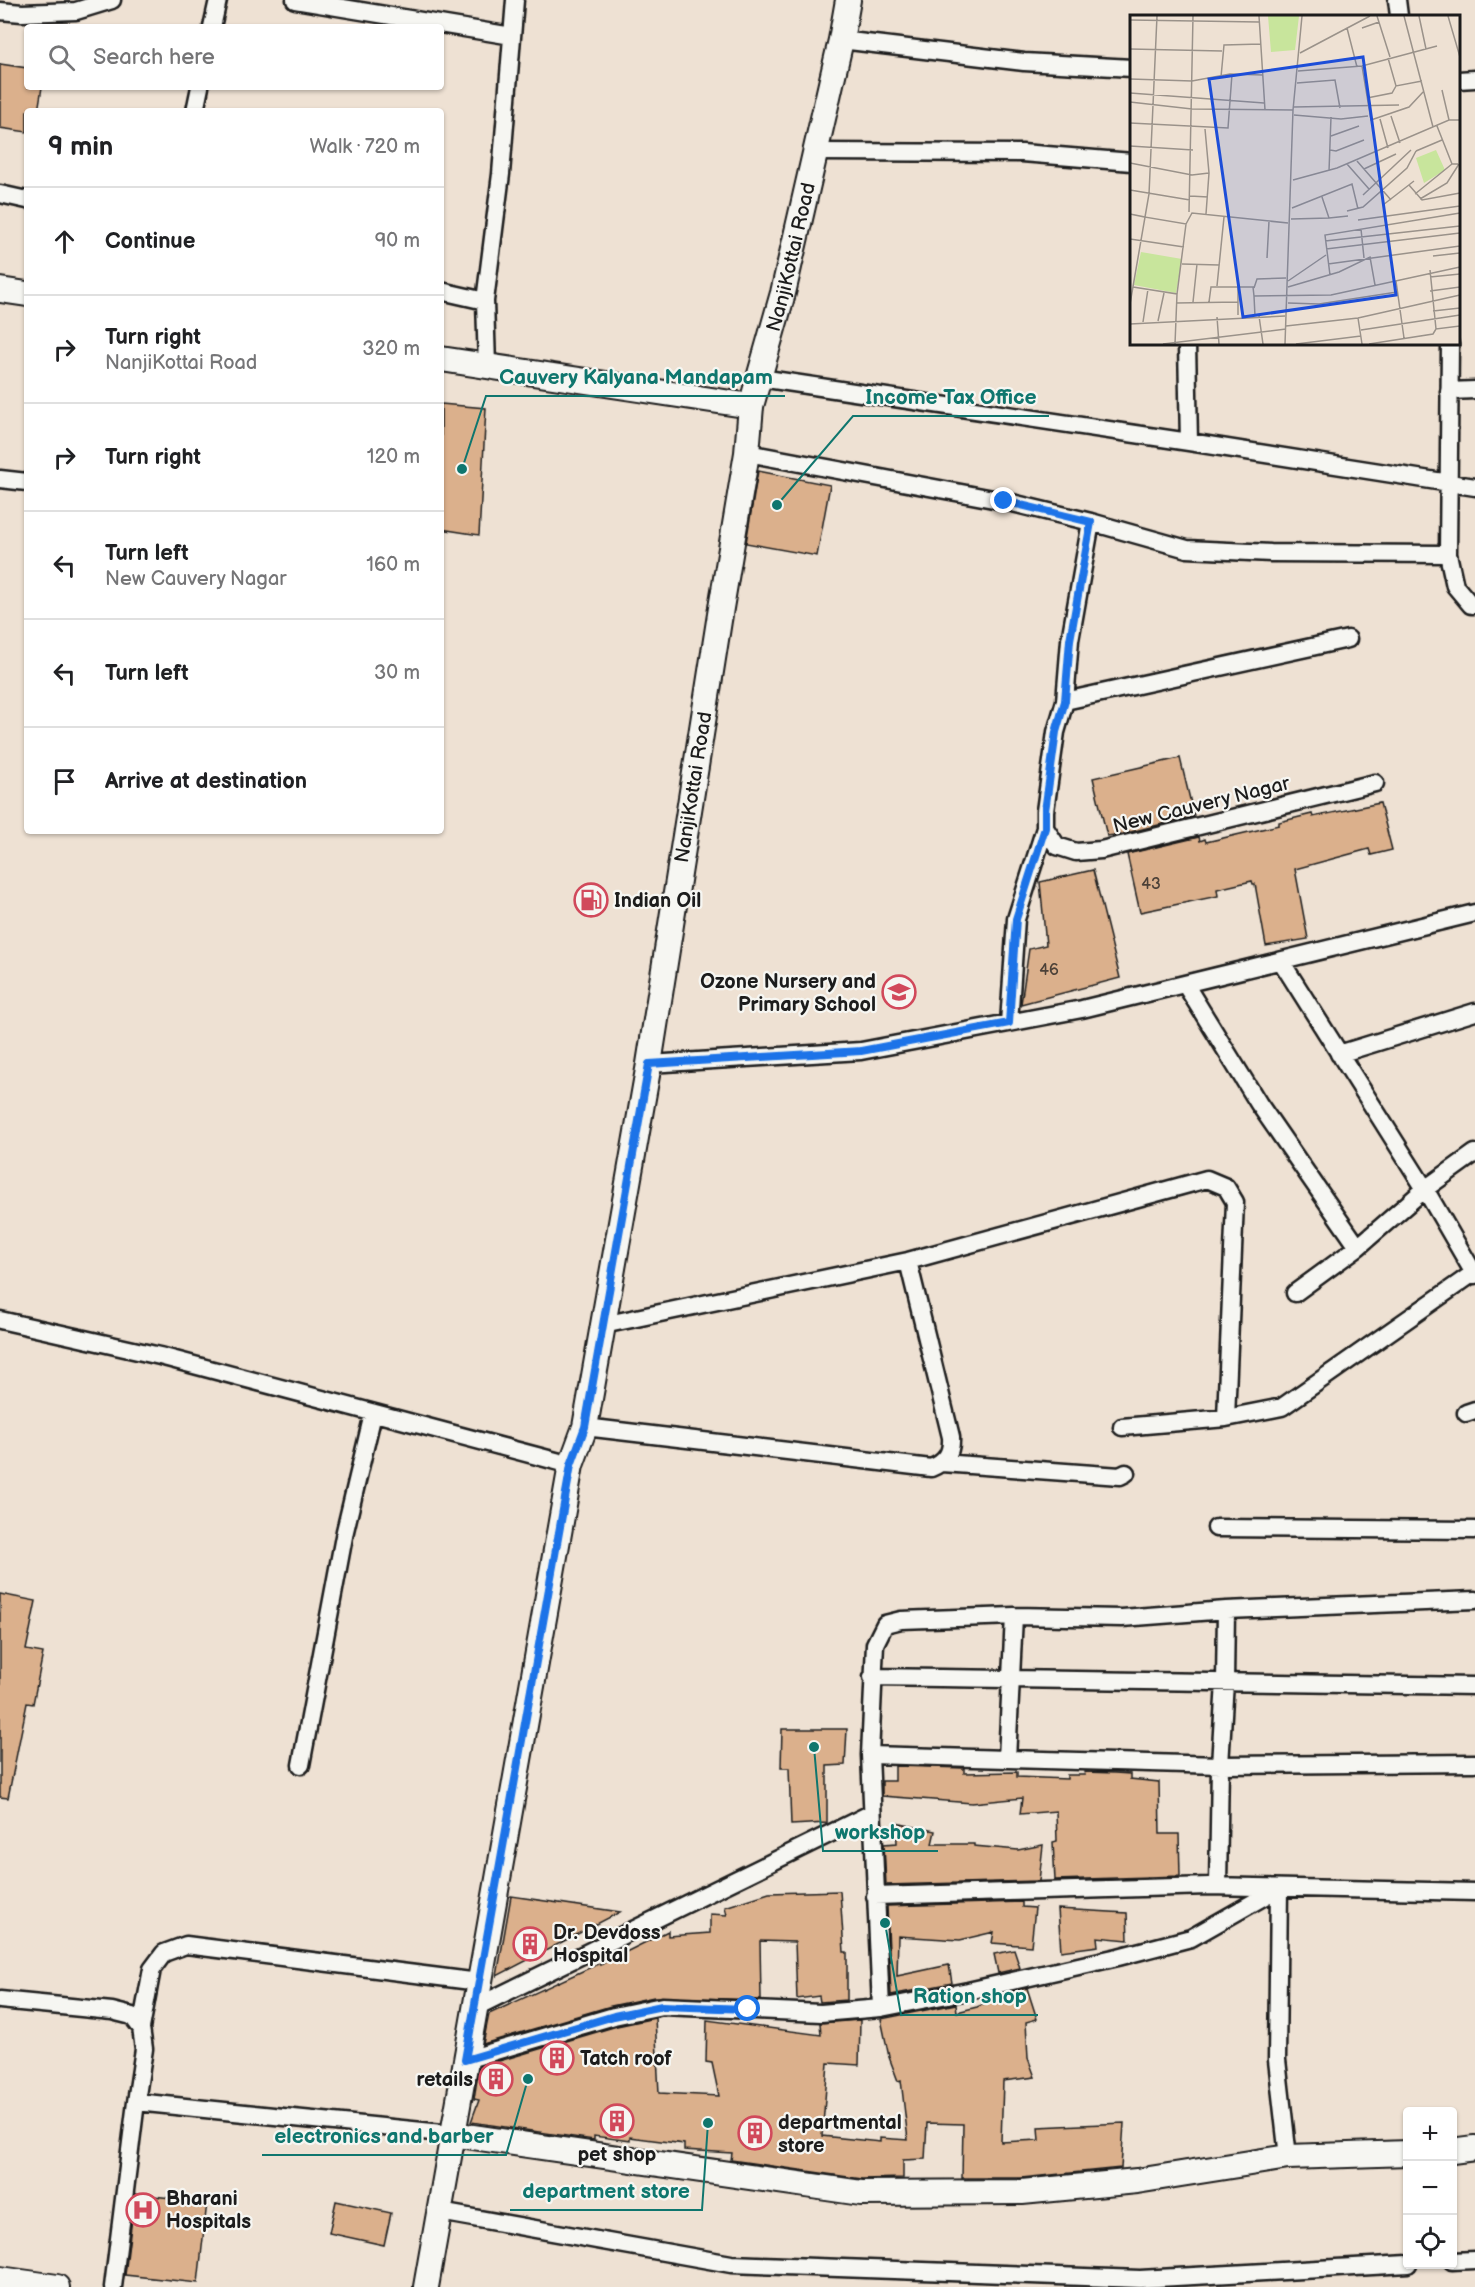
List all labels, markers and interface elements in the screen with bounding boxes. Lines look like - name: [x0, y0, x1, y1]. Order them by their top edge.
- inset map: [1130, 15, 1460, 345]
- search box: [24, 24, 444, 90]
- icon: search: [45, 41, 78, 74]
- text: Search here: [93, 44, 215, 71]
- text: 9 min: [48, 132, 113, 163]
- text: Walk · 720 m: [309, 135, 420, 159]
- street label: NanjiKottai Road: [762, 180, 821, 334]
- icon: ahead: [48, 225, 81, 258]
- text: Continue: [105, 228, 195, 255]
- text: 90 m: [375, 229, 420, 253]
- text: Turn right: [105, 324, 201, 351]
- icon: right: [48, 333, 81, 366]
- text: 320 m: [362, 337, 420, 361]
- text: NanjiKottai Road: [105, 351, 257, 375]
- callout: Cauvery Kalyana Mandapam: [486, 357, 785, 396]
- text: Cauvery Kalyana Mandapam: [499, 365, 773, 390]
- callout: Income Tax Office: [853, 377, 1049, 416]
- text: Income Tax Office: [865, 385, 1037, 410]
- icon: right: [48, 441, 81, 474]
- text: Turn right: [105, 444, 201, 471]
- text: 120 m: [367, 445, 420, 469]
- route end: [990, 487, 1016, 513]
- text: Turn left: [105, 540, 189, 567]
- icon: left: [48, 549, 81, 582]
- text: 160 m: [366, 553, 420, 577]
- text: New Cauvery Nagar: [105, 567, 286, 591]
- icon: left: [48, 657, 81, 690]
- text: Turn left: [105, 660, 189, 687]
- text: 30 m: [374, 661, 420, 685]
- street label: NanjiKottai Road: [670, 710, 717, 865]
- icon: arrive: [48, 765, 81, 798]
- text: Arrive at destination: [105, 768, 307, 795]
- street label: New Cauvery Nagar: [1110, 771, 1293, 839]
- house number: 43: [1141, 875, 1161, 894]
- fuel station icon: Indian Oil: [573, 882, 609, 918]
- place label: Indian Oil: [614, 889, 701, 913]
- house number: 46: [1039, 961, 1059, 980]
- place label: Ozone Nursery and Primary School: [700, 970, 876, 1017]
- school or university icon: Ozone Nursery and Primary School: [881, 974, 917, 1010]
- callout: workshop: [823, 1812, 938, 1851]
- text: workshop: [835, 1820, 925, 1845]
- place label: Dr. Devdoss Hospital: [553, 1921, 661, 1968]
- building icon: Dr. Devdoss Hospital: [512, 1926, 548, 1962]
- callout: Ration shop: [901, 1976, 1038, 2015]
- text: Ration shop: [913, 1984, 1027, 2009]
- route start: [734, 1995, 760, 2021]
- building icon: Tatch roof: [539, 2040, 575, 2076]
- place label: Tatch roof: [580, 2047, 672, 2071]
- building icon: retails: [478, 2061, 514, 2097]
- place label: retails: [416, 2068, 473, 2092]
- building icon: pet shop: [599, 2103, 635, 2139]
- map controls: [1403, 2107, 1457, 2269]
- button: +: [1403, 2107, 1457, 2161]
- place label: departmental store: [778, 2111, 902, 2158]
- building icon: departmental store: [737, 2115, 773, 2151]
- callout: electronics and barber: [262, 2116, 506, 2155]
- text: electronics and barber: [274, 2124, 494, 2149]
- place label: pet shop: [578, 2143, 656, 2167]
- button: −: [1403, 2161, 1457, 2215]
- callout: department store: [510, 2171, 702, 2210]
- text: department store: [522, 2179, 690, 2204]
- place label: Bharani Hospitals: [166, 2187, 251, 2234]
- hospital icon: Bharani Hospitals: [125, 2192, 161, 2228]
- button: locate: [1403, 2215, 1457, 2269]

